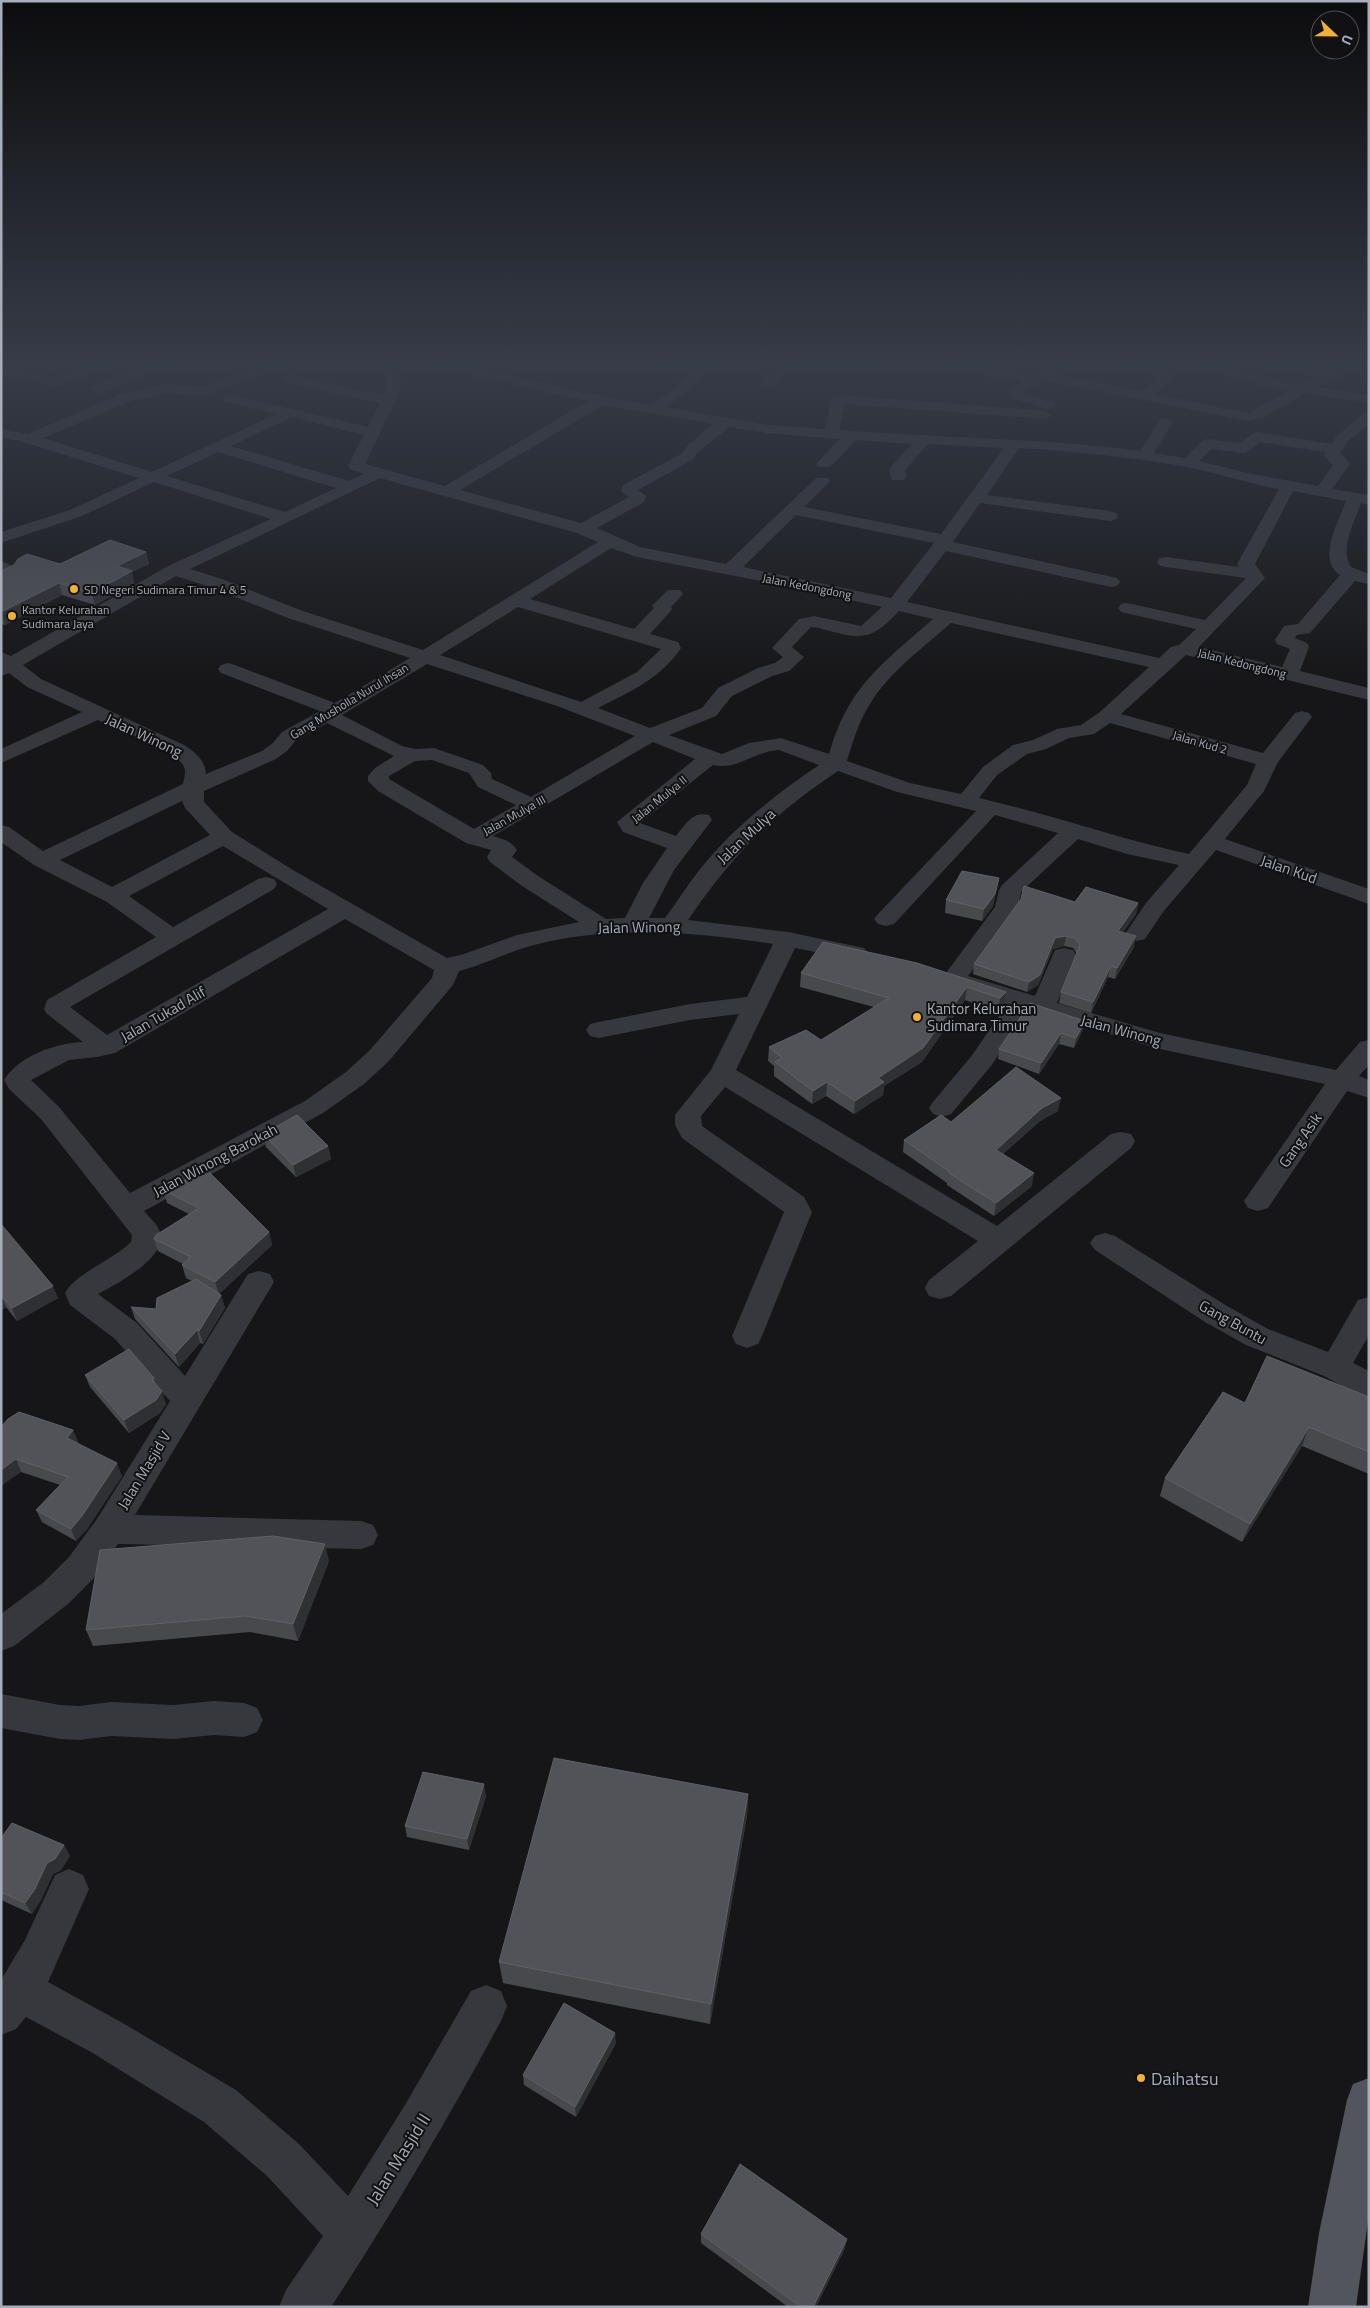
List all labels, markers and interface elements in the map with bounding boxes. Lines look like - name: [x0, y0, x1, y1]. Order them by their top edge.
- north arrow: [1310, 10, 1360, 60]
- text: U: [1336, 32, 1359, 48]
- street label: Jalan Kedongdong: [761, 568, 853, 604]
- place label: SD Negeri Sudimara Timur 4 & 5: [84, 580, 247, 599]
- marker: SD Negeri Sudimara Timur 4 & 5: [68, 583, 80, 595]
- place label: Kantor Kelurahan Sudimara Jaya: [22, 600, 110, 633]
- marker: Kantor Kelurahan Sudimara Jaya: [6, 610, 18, 622]
- street label: Jalan Kedongdong: [1196, 643, 1288, 683]
- street label: Gang Musholla Nurul Ihsan: [286, 658, 412, 744]
- street label: Jalan Winong: [102, 707, 187, 763]
- street label: Jalan Kud 2: [1170, 725, 1230, 759]
- street label: Jalan Mulya II: [627, 771, 691, 827]
- street label: Jalan Mulya III: [479, 790, 549, 840]
- street label: Jalan Mulya: [712, 802, 781, 869]
- street label: Jalan Kud: [1258, 849, 1320, 889]
- street label: Jalan Winong: [598, 915, 681, 939]
- street label: Jalan Tukad Alif: [116, 980, 210, 1048]
- place label: Kantor Kelurahan Sudimara Timur: [927, 997, 1036, 1037]
- street label: Jalan Winong: [1078, 1008, 1164, 1052]
- marker: Kantor Kelurahan Sudimara Timur: [911, 1011, 923, 1023]
- street label: Gang Asik: [1273, 1108, 1327, 1172]
- street label: Jalan Winong Barokah: [149, 1117, 281, 1203]
- street label: Gang Buntu: [1195, 1294, 1271, 1350]
- street label: Jalan Masjid V: [112, 1426, 177, 1514]
- place label: Daihatsu: [1151, 2065, 1219, 2092]
- marker: Daihatsu: [1135, 2072, 1147, 2084]
- street label: Jalan Masjid II: [359, 2108, 437, 2210]

